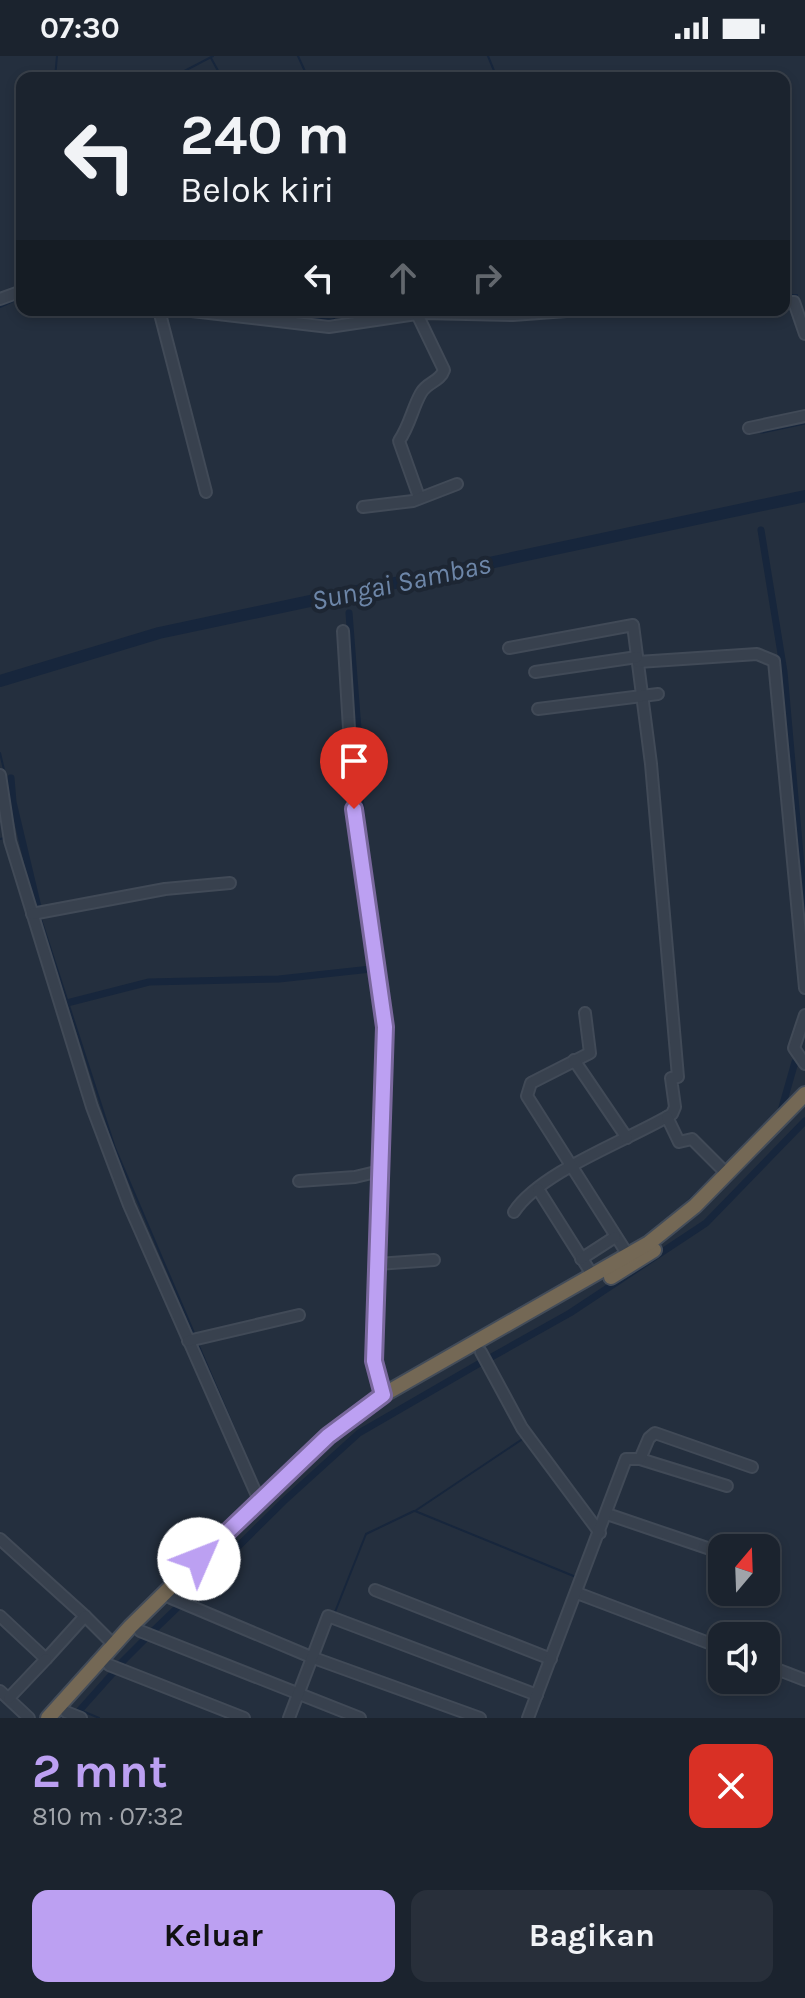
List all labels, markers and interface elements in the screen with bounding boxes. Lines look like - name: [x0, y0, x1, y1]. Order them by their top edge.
- text: 07:30: [40, 10, 120, 46]
- text: 240 m: [180, 102, 350, 167]
- icon: left: [48, 104, 152, 208]
- text: Belok kiri: [180, 169, 334, 211]
- icon: left: [297, 256, 341, 300]
- icon: ahead: [381, 256, 425, 300]
- icon: right: [465, 256, 509, 300]
- water label: Sungai Sambas: [308, 547, 494, 617]
- pin: [320, 727, 388, 809]
- icon: arrive: [332, 739, 376, 783]
- position arrow: [157, 1517, 241, 1601]
- north arrow: [708, 1534, 780, 1606]
- map controls: [708, 1534, 780, 1694]
- button: sound: [708, 1622, 780, 1694]
- text: 2 mnt: [32, 1743, 168, 1799]
- button: close: [689, 1744, 773, 1828]
- text: 810 m · 07:32: [32, 1801, 184, 1832]
- button: Keluar: [32, 1890, 395, 1982]
- button: Bagikan: [411, 1890, 773, 1982]

